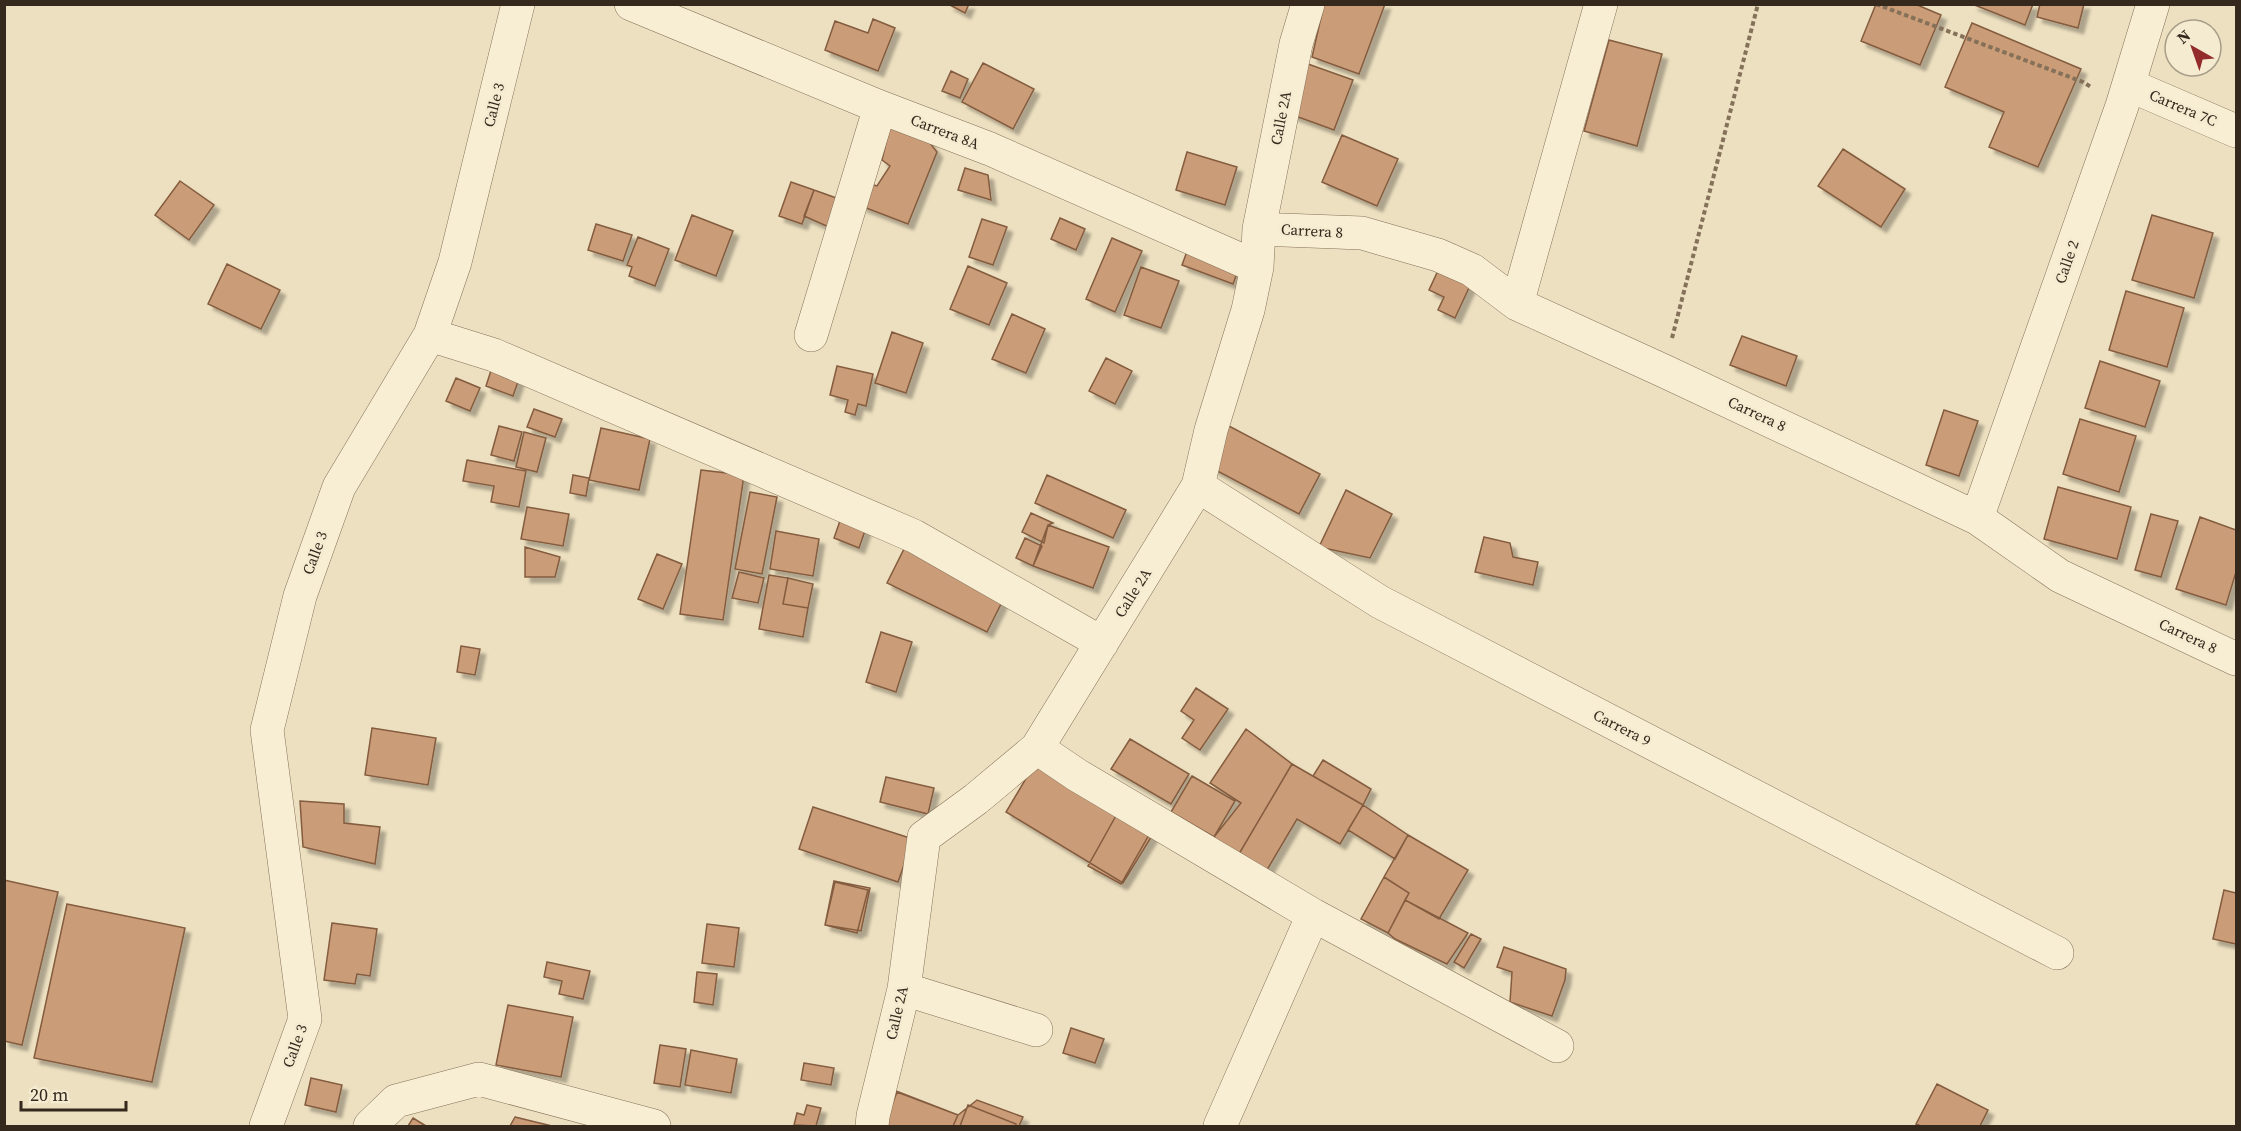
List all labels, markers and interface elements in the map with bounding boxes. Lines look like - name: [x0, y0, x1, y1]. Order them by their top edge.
- north arrow: [2163, 18, 2223, 78]
- text: N: [2172, 24, 2195, 49]
- street label: Calle 3: [478, 81, 509, 129]
- street label: Carrera 7C: [2146, 84, 2220, 131]
- street label: Calle 2A: [1265, 89, 1296, 147]
- street label: Carrera 8A: [908, 109, 983, 154]
- street label: Carrera 8: [1281, 218, 1344, 243]
- street label: Calle 2: [2049, 237, 2084, 286]
- street label: Carrera 8: [1725, 391, 1790, 436]
- street label: Calle 3: [297, 528, 332, 577]
- street label: Calle 2A: [1109, 564, 1156, 621]
- street label: Carrera 8: [2156, 613, 2221, 658]
- street label: Carrera 9: [1590, 704, 1655, 751]
- street label: Calle 2A: [880, 984, 913, 1042]
- street label: Calle 3: [277, 1021, 312, 1070]
- scale bar: [21, 1074, 126, 1112]
- text: 20 m: [30, 1082, 68, 1107]

